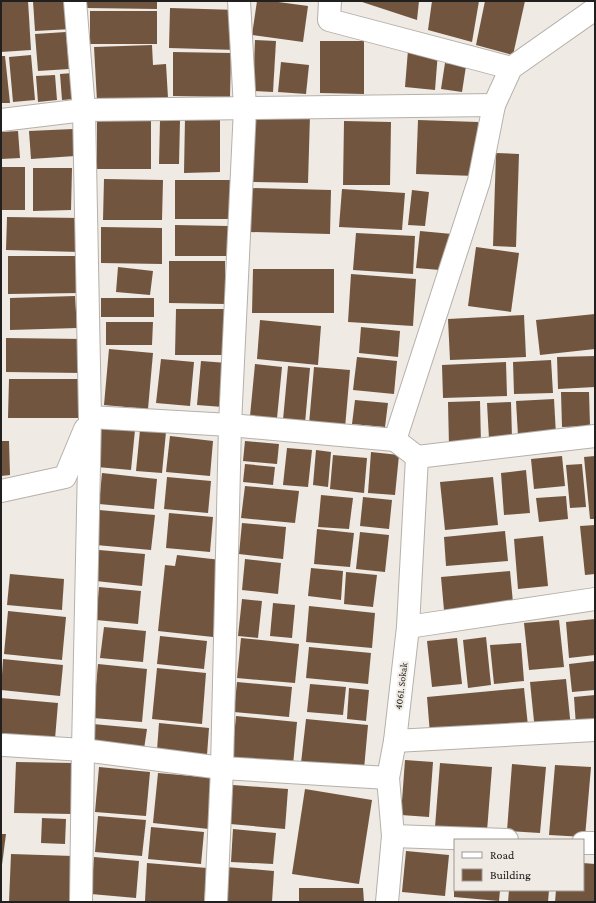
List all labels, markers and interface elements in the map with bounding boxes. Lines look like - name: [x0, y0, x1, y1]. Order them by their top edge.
- street label: 4061. Sokak: [393, 662, 409, 710]
- legend: [454, 839, 584, 891]
- text: Road: [490, 848, 515, 862]
- text: Building: [490, 868, 531, 882]

